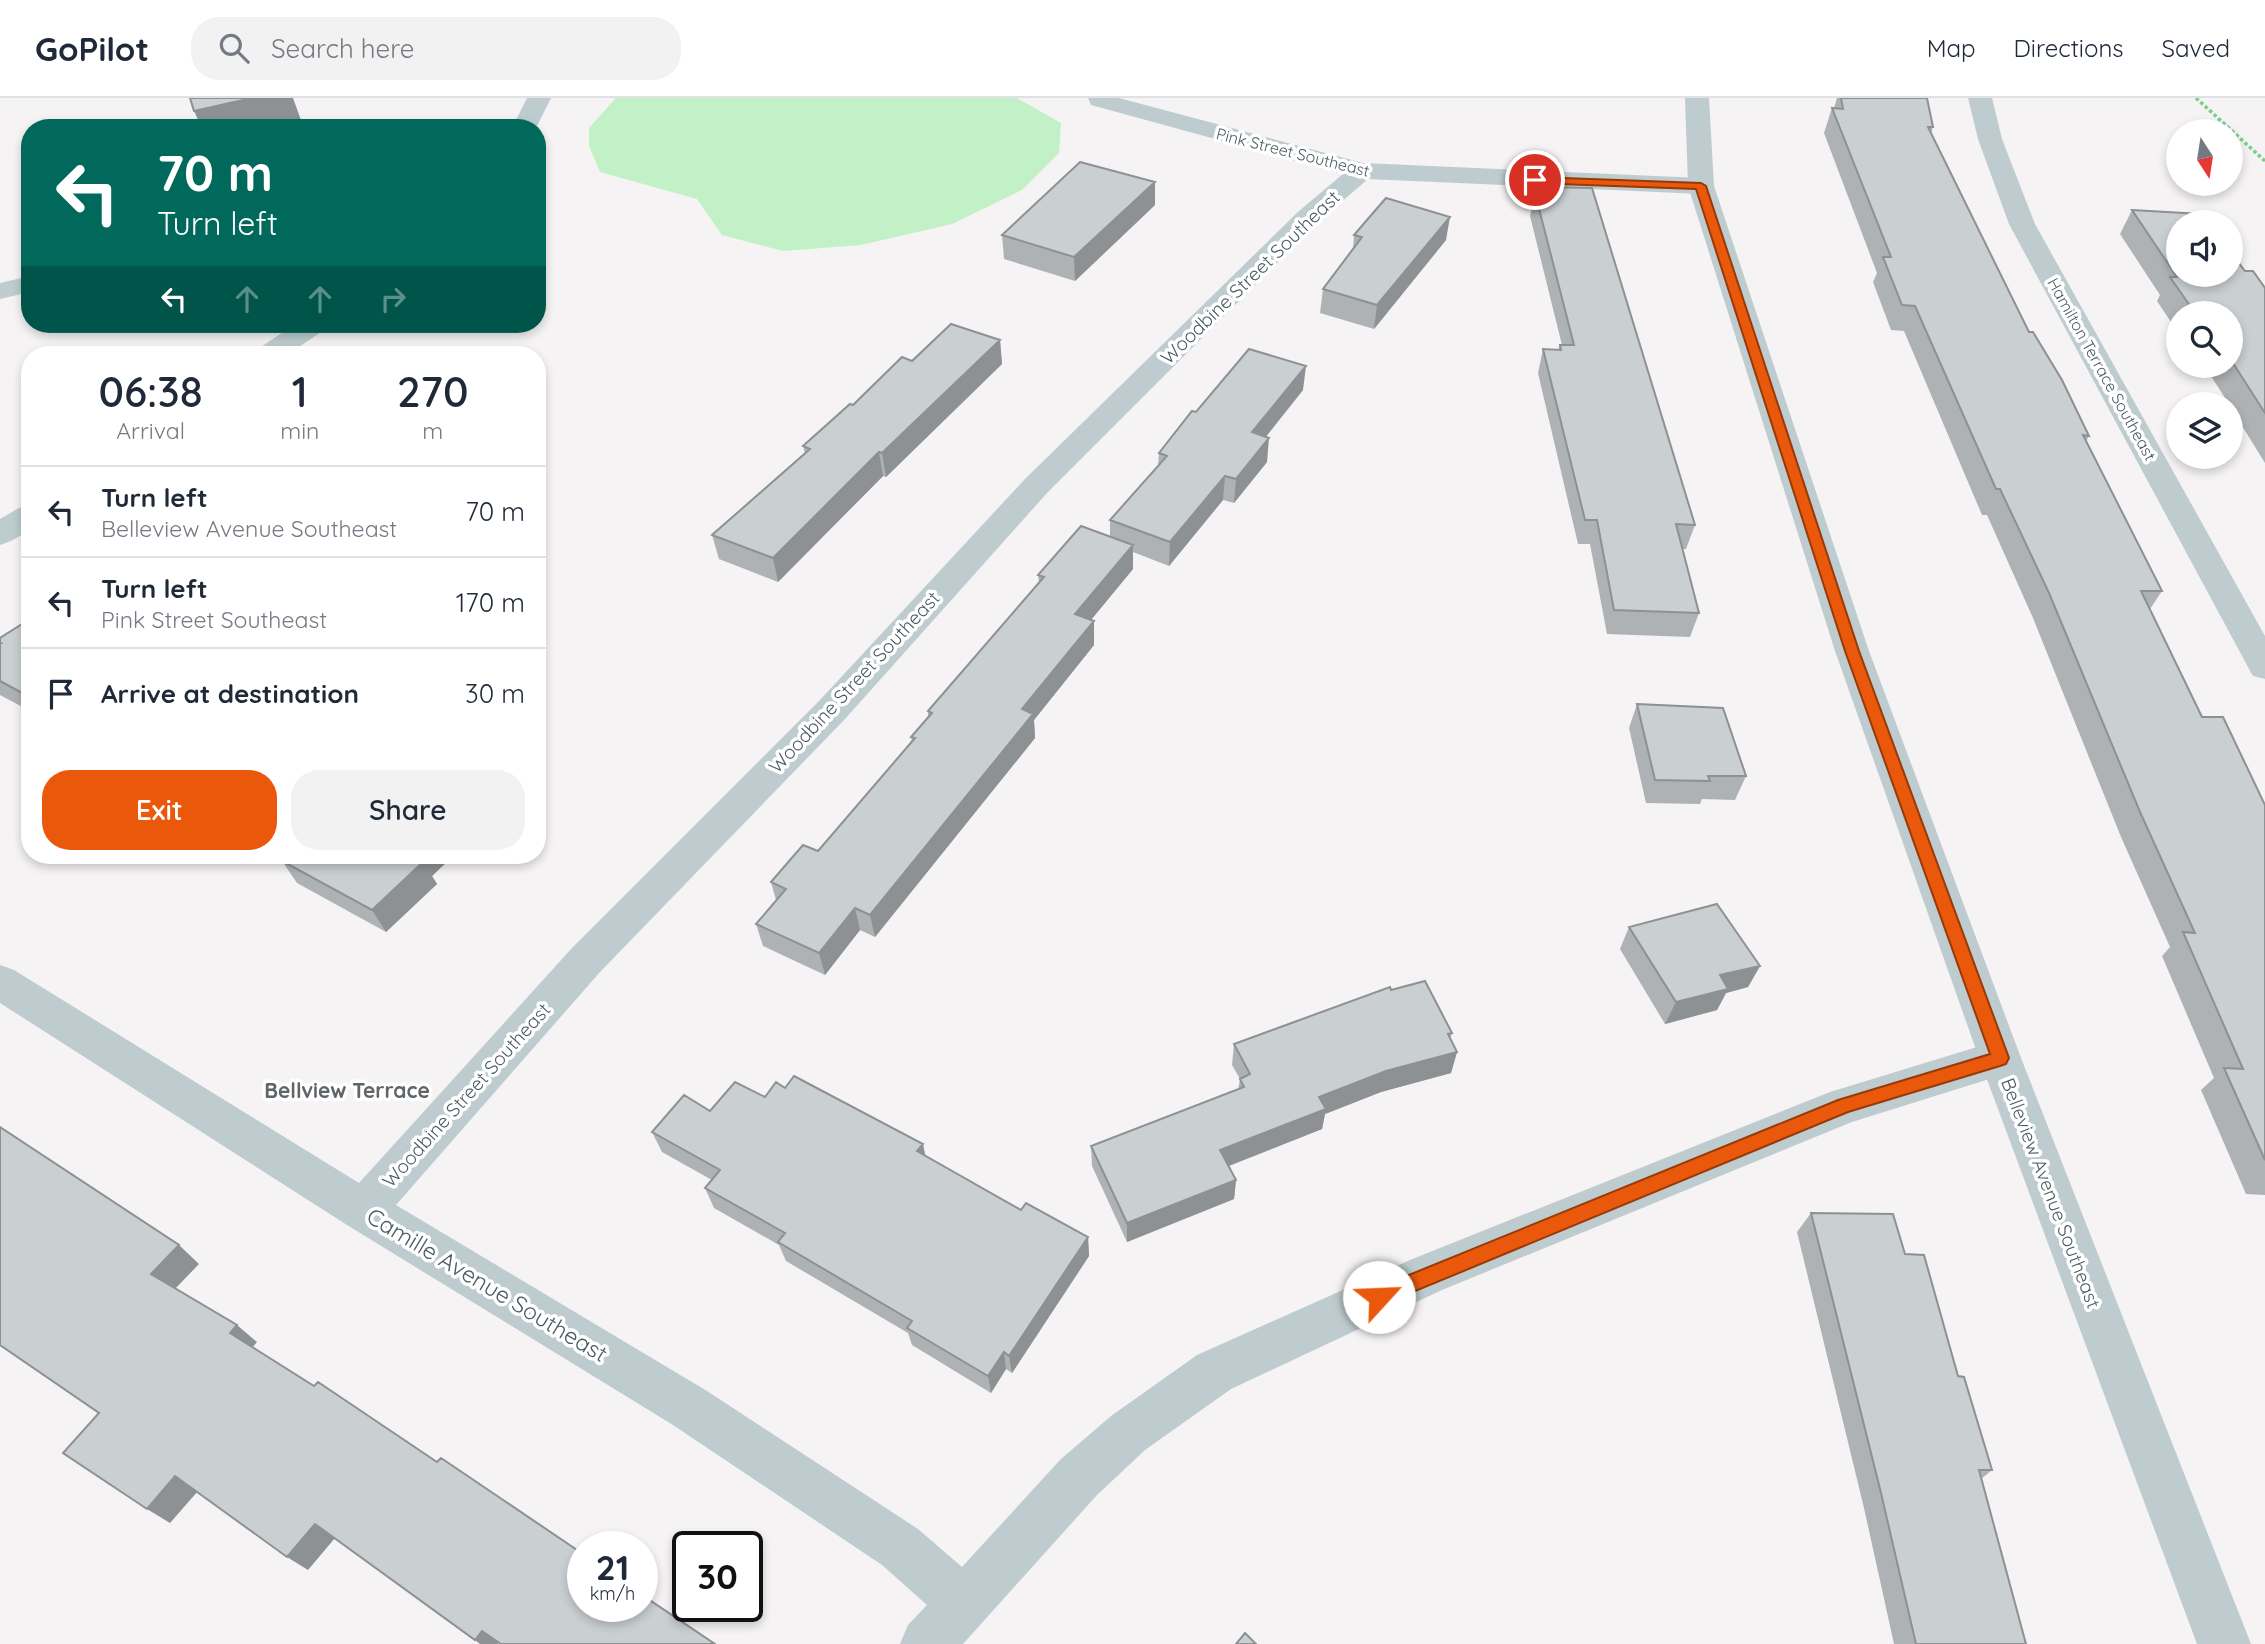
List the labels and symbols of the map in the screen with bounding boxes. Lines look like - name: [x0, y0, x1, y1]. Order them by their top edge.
- north arrow: [2166, 119, 2244, 196]
- street label: Pink Street Southeast: [1214, 123, 1372, 181]
- pin: [1505, 150, 1565, 210]
- street label: Woodbine Street Southeast: [1155, 185, 1345, 369]
- street label: Hamilton Terrace Southeast: [2043, 274, 2161, 464]
- street label: Woodbine Street Southeast: [763, 586, 945, 778]
- street label: Woodbine Street Southeast: [377, 998, 555, 1192]
- street label: Belleview Avenue Southeast: [1996, 1074, 2106, 1312]
- district label: Bellview Terrace: [264, 1077, 430, 1103]
- street label: Camille Avenue Southeast: [362, 1201, 613, 1368]
- position arrow: [1342, 1260, 1416, 1334]
- speed limit sign: 30: [672, 1531, 763, 1622]

